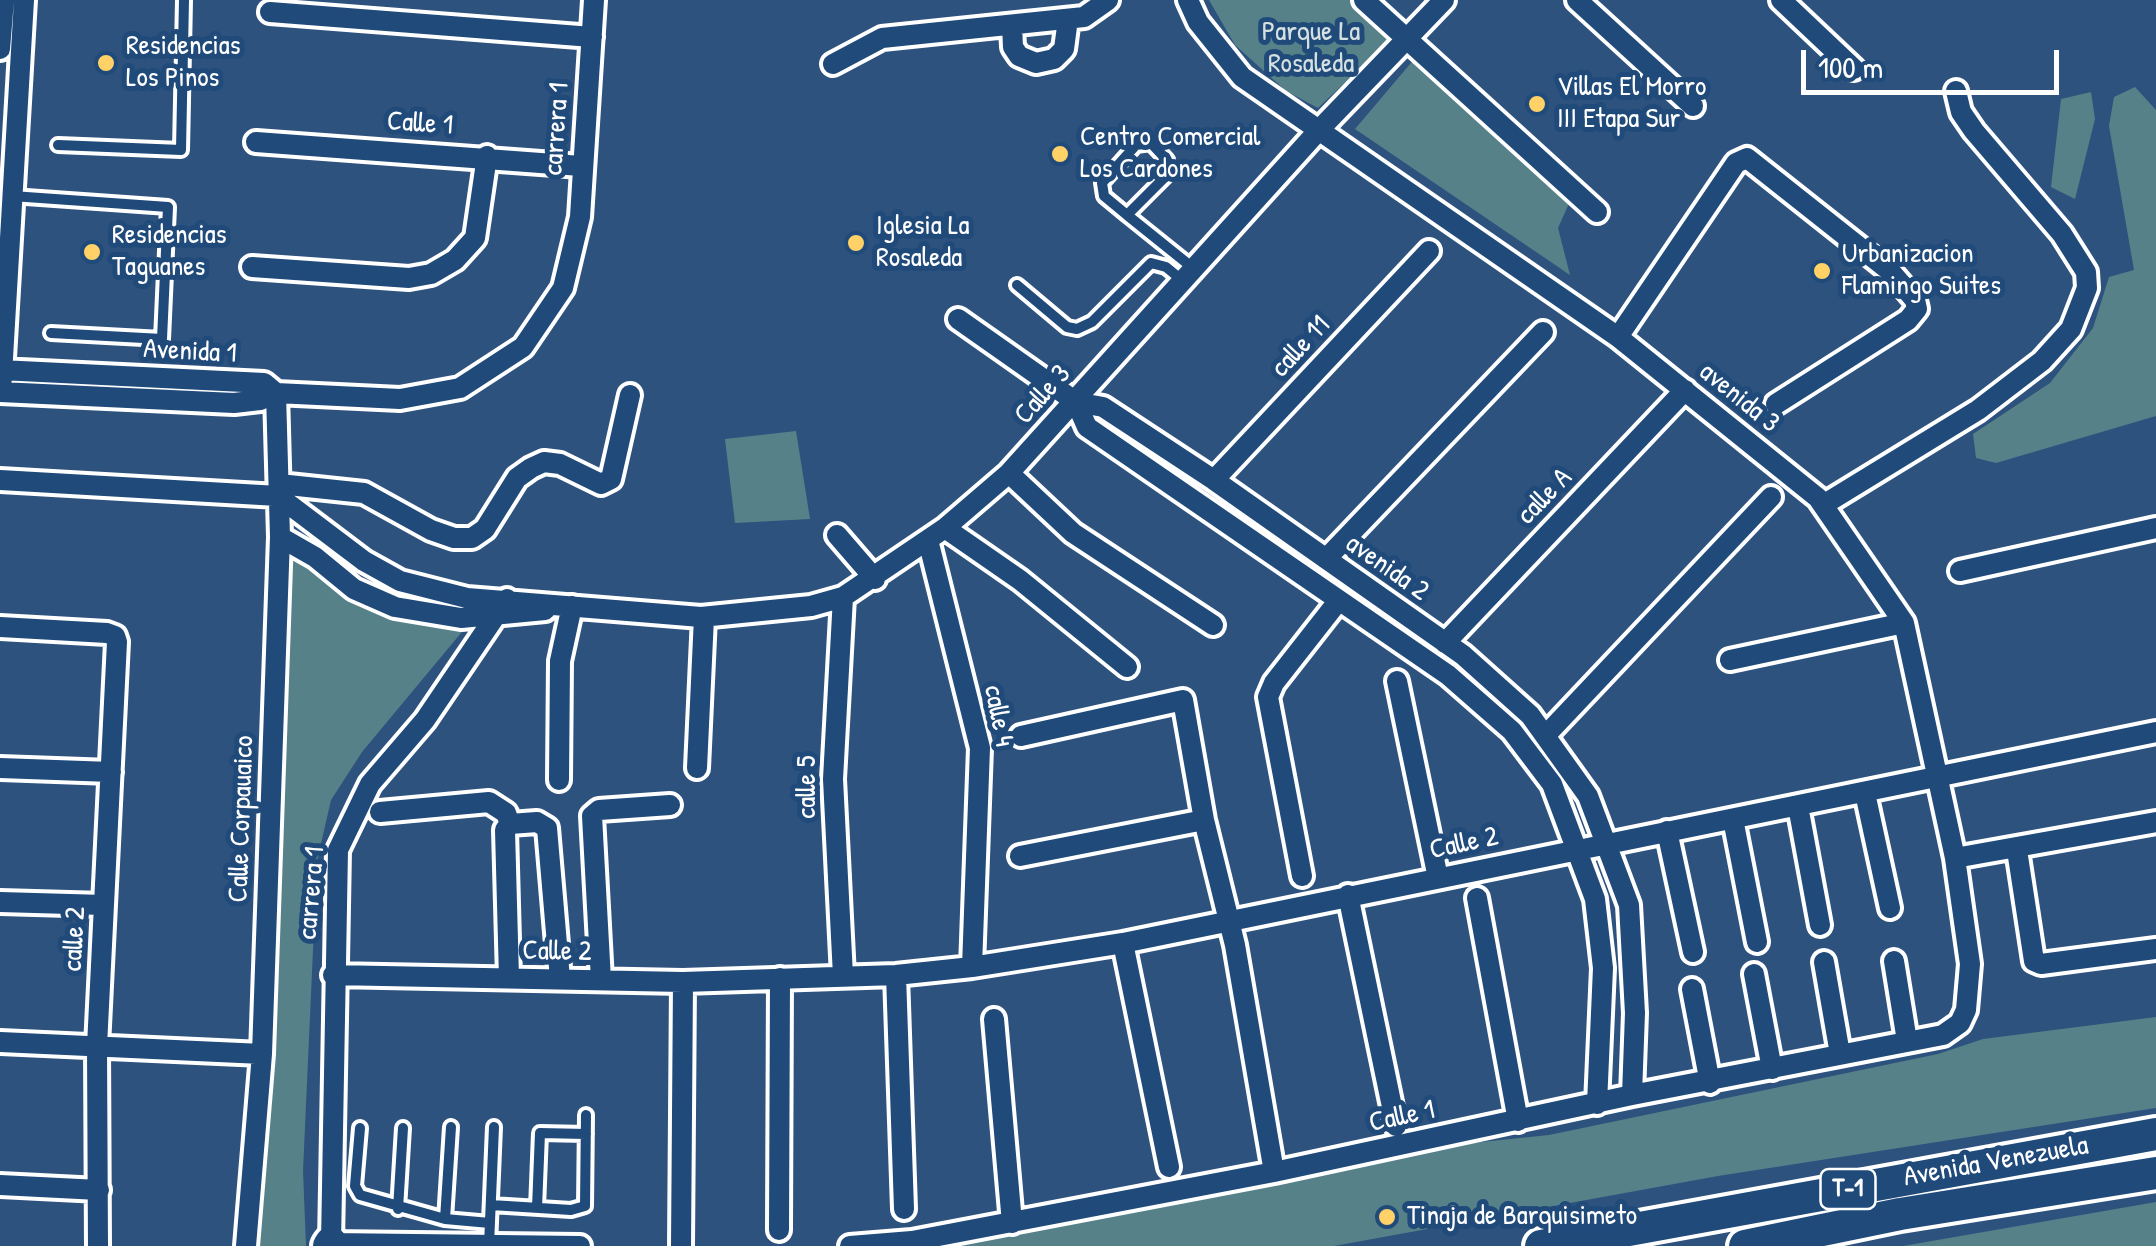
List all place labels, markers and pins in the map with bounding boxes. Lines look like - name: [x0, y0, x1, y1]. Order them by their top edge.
- place label: Residencias Los Pinos: [126, 30, 241, 96]
- marker: Residencias Los Pinos: [95, 52, 117, 74]
- place label: Villas El Morro III Etapa Sur: [1557, 71, 1706, 137]
- marker: Villas El Morro III Etapa Sur: [1526, 93, 1548, 115]
- place label: Centro Comercial Los Cardones: [1080, 121, 1260, 187]
- marker: Centro Comercial Los Cardones: [1049, 143, 1071, 165]
- place label: Iglesia La Rosaleda: [876, 210, 969, 276]
- place label: Residencias Taguanes: [112, 219, 227, 285]
- marker: Iglesia La Rosaleda: [845, 232, 867, 254]
- place label: Urbanizacion Flamingo Suites: [1842, 238, 2001, 304]
- marker: Residencias Taguanes: [81, 241, 103, 263]
- marker: Urbanizacion Flamingo Suites: [1811, 260, 1833, 282]
- place label: Tinaja de Barquisimeto: [1407, 1200, 1637, 1234]
- marker: Tinaja de Barquisimeto: [1376, 1206, 1398, 1228]

